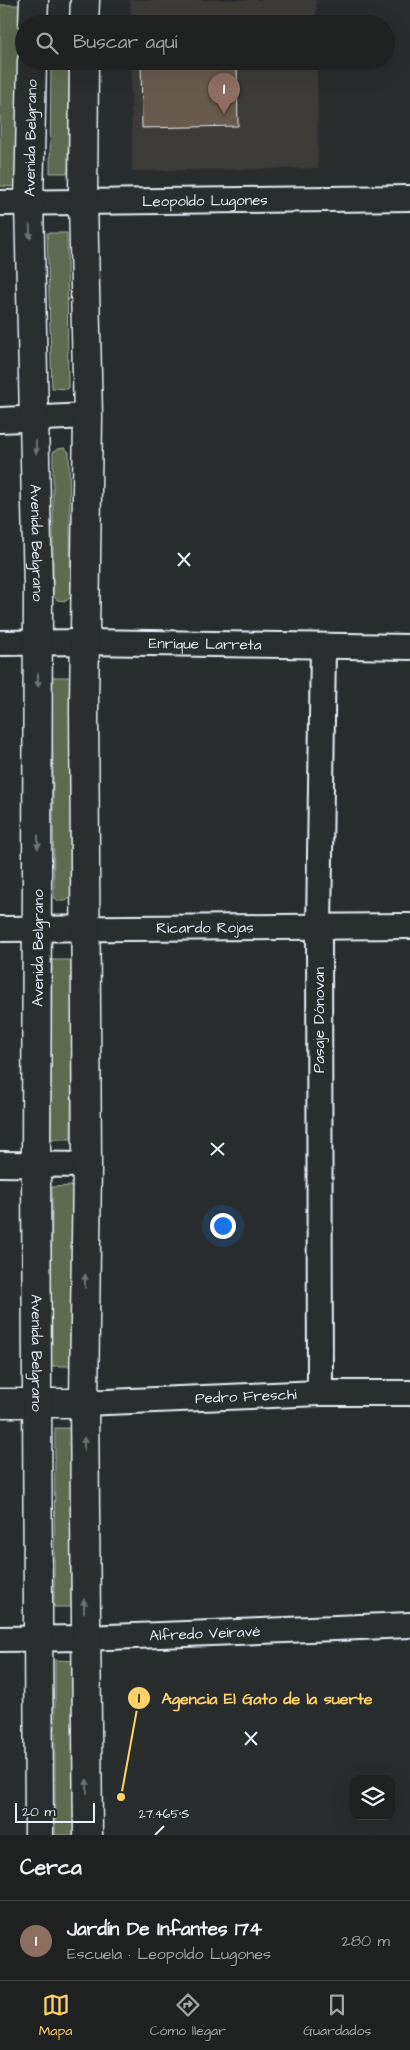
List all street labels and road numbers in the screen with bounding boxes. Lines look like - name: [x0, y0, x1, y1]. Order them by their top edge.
- street label: Avenida Belgrano: [19, 79, 44, 197]
- street label: Leopoldo Lugones: [142, 189, 268, 212]
- street label: Avenida Belgrano: [25, 484, 49, 602]
- street label: Enrique Larreta: [148, 632, 262, 655]
- street label: Avenida Belgrano: [28, 889, 50, 1007]
- street label: Ricardo Rojas: [156, 917, 254, 938]
- street label: Pasaje Dónovan: [309, 966, 330, 1073]
- street label: Avenida Belgrano: [25, 1294, 48, 1412]
- street label: Pedro Freschi: [195, 1383, 298, 1409]
- street label: Alfredo Veiravé: [149, 1620, 261, 1646]

